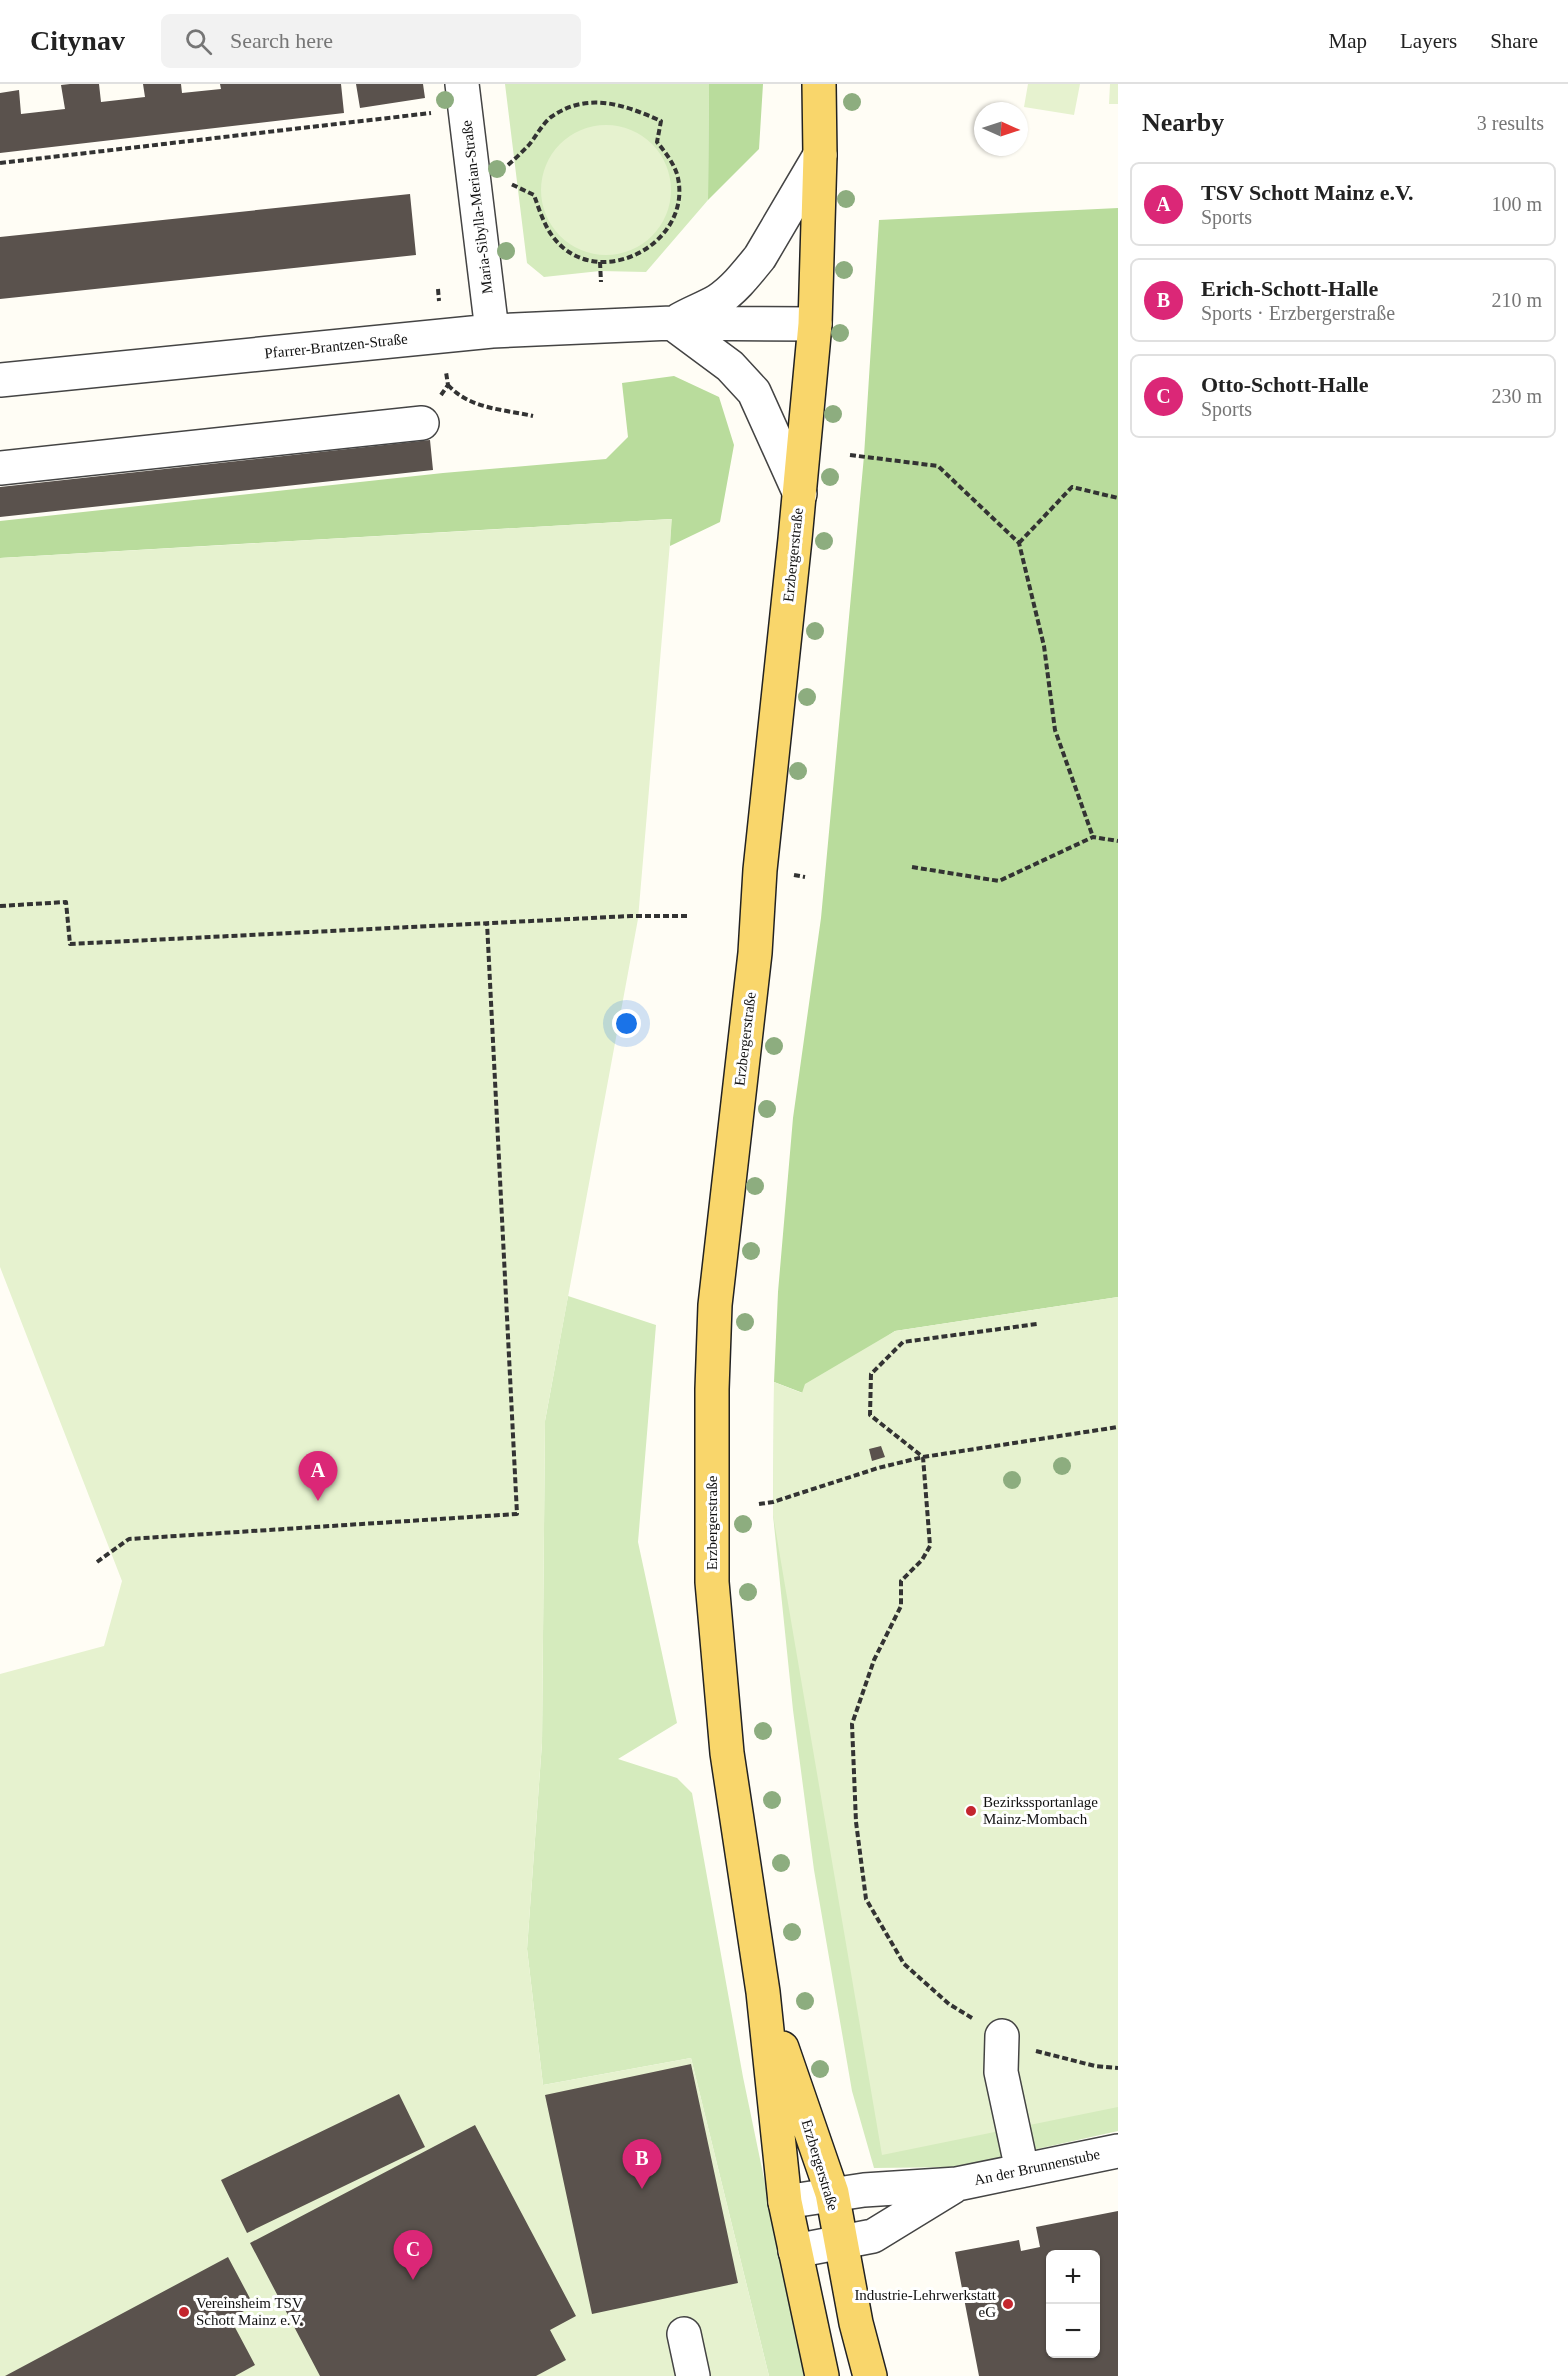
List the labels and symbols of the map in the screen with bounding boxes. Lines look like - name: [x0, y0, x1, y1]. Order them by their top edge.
- north arrow: [974, 102, 1028, 156]
- street label: Maria-Sibylla-Merian-Straße: [458, 119, 496, 295]
- street label: Pfarrer-Brantzen-Straße: [264, 330, 409, 361]
- street label: Erzbergerstraße: [780, 507, 806, 603]
- street label: Erzbergerstraße: [731, 991, 759, 1087]
- your location: [612, 1009, 641, 1038]
- pin: A: [298, 1452, 338, 1501]
- street label: Erzbergerstraße: [704, 1475, 720, 1570]
- place label: Bezirkssportanlage Mainz-Mombach: [983, 1794, 1098, 1827]
- marker: Bezirkssportanlage Mainz-Mombach: [964, 1804, 978, 1818]
- street label: Erzbergerstraße: [799, 2117, 842, 2213]
- pin: B: [622, 2140, 662, 2189]
- street label: An der Brunnenstube: [973, 2146, 1102, 2188]
- pin: C: [394, 2230, 432, 2280]
- place label: Industrie-Lehrwerkstatt eG: [854, 2287, 997, 2320]
- place label: Vereinsheim TSV Schott Mainz e.V.: [196, 2295, 303, 2328]
- marker: Industrie-Lehrwerkstatt eG: [1001, 2297, 1015, 2311]
- marker: Vereinsheim TSV Schott Mainz e.V.: [177, 2305, 191, 2319]

